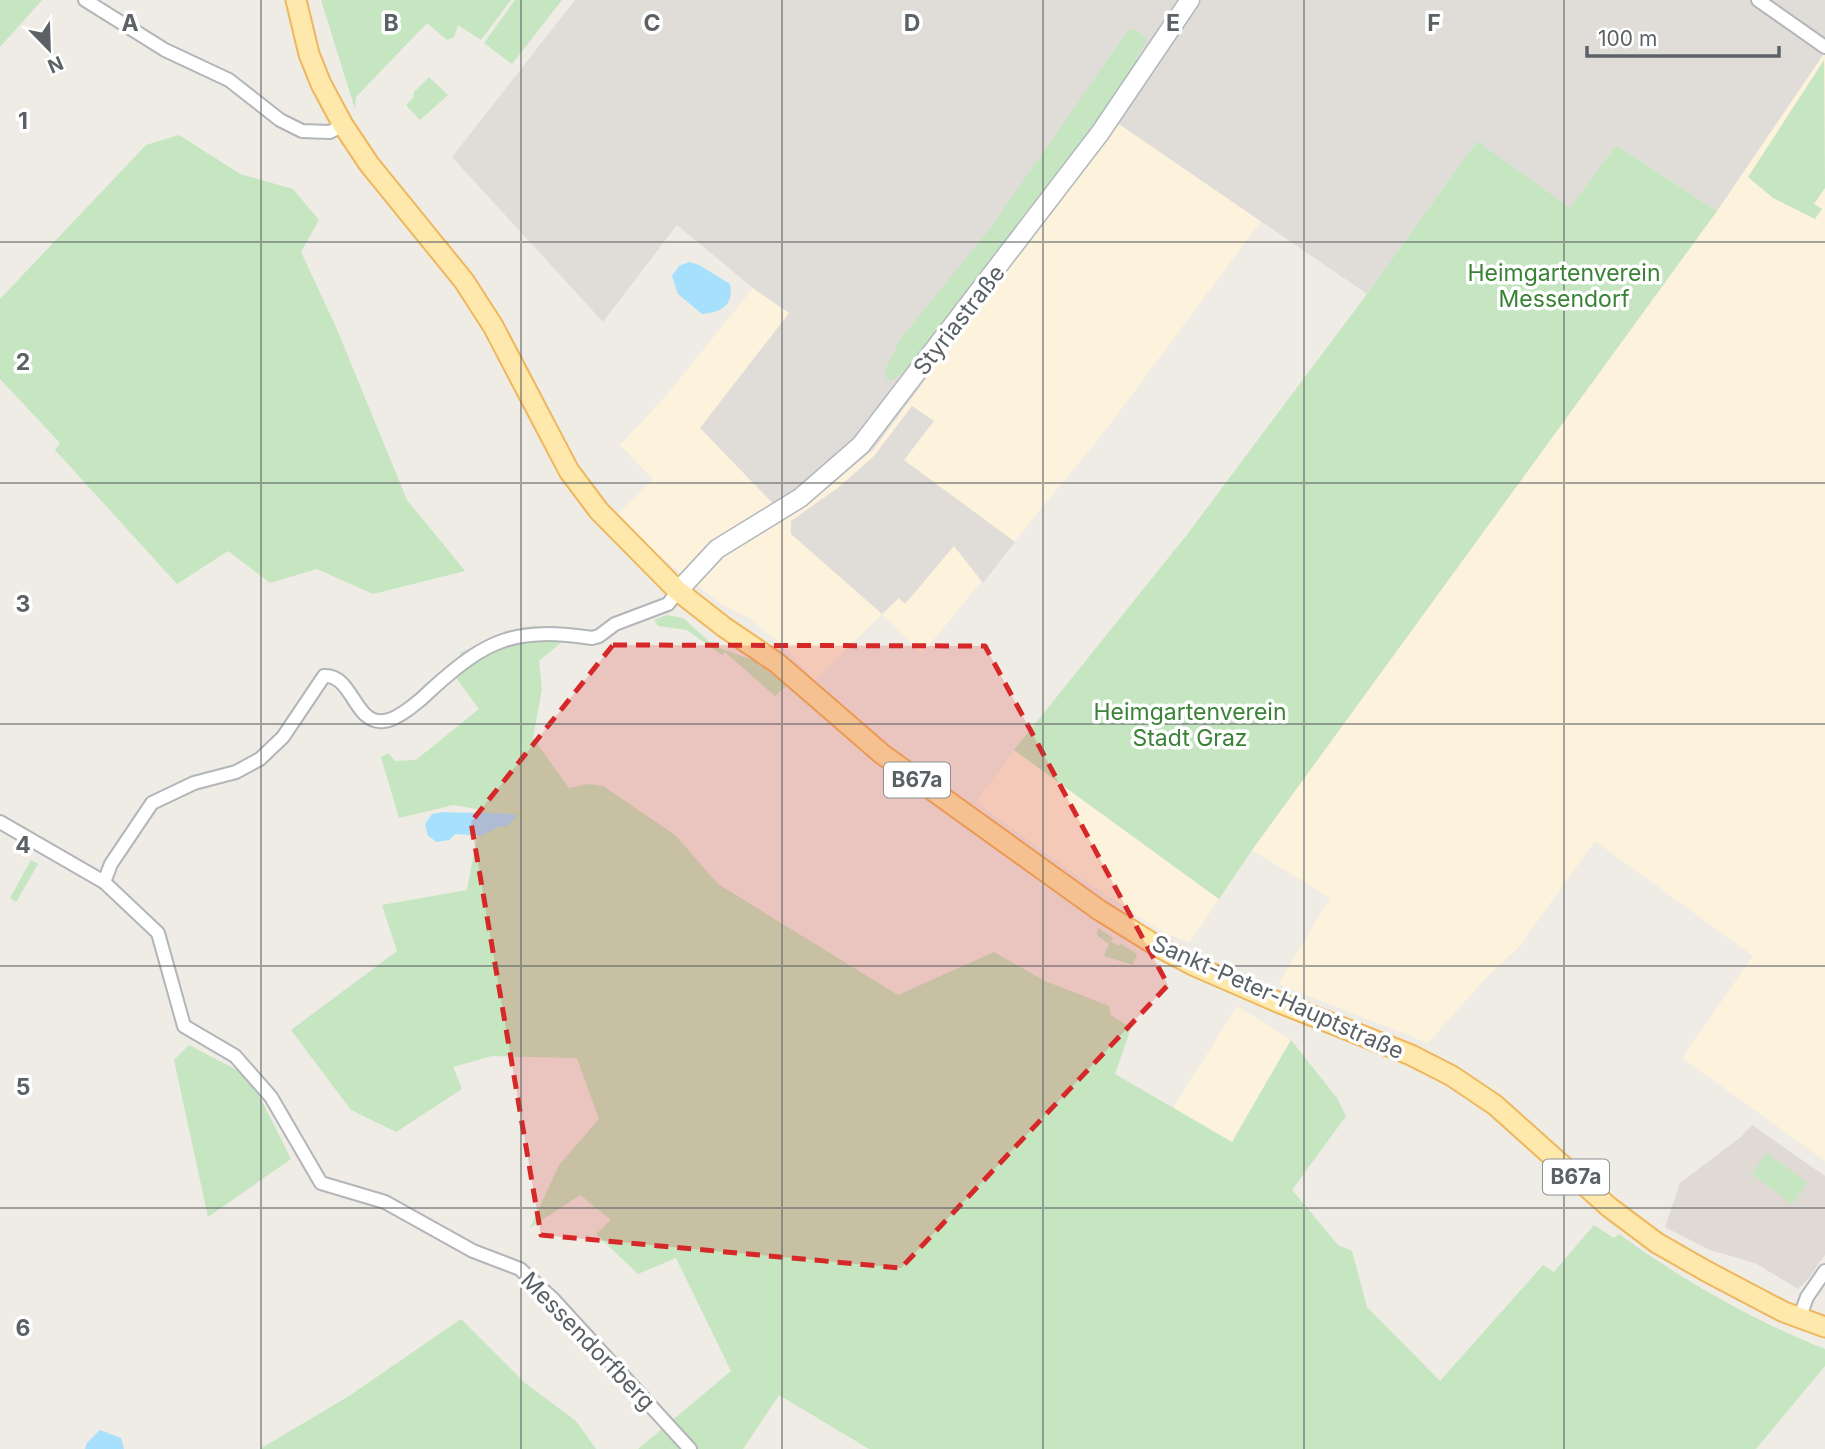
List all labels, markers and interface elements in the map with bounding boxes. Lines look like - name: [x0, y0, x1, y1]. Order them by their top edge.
- text: A: [121, 9, 139, 37]
- text: B: [383, 9, 399, 37]
- text: C: [643, 9, 661, 37]
- text: D: [904, 9, 920, 37]
- text: E: [1166, 9, 1180, 37]
- text: F: [1427, 9, 1441, 37]
- north arrow: [14, 14, 84, 84]
- scale bar: [1587, 14, 1780, 58]
- text: 100 m: [1598, 26, 1657, 51]
- text: N: [44, 51, 67, 78]
- text: 1: [18, 107, 28, 135]
- street label: Styriastraße: [907, 259, 1011, 381]
- park label: Heimgartenverein Messendorf: [1468, 259, 1660, 313]
- text: 2: [16, 348, 30, 376]
- text: 3: [16, 590, 30, 618]
- park label: Heimgartenverein Stadt Graz: [1094, 698, 1286, 752]
- road number: B67a: [884, 762, 950, 798]
- text: 4: [15, 831, 31, 859]
- street label: Sankt-Peter-Hauptstraße: [1148, 929, 1408, 1065]
- text: 5: [16, 1073, 30, 1101]
- road number: B67a: [1543, 1160, 1609, 1194]
- street label: Messendorfberg: [515, 1266, 661, 1416]
- text: 6: [16, 1314, 30, 1342]

